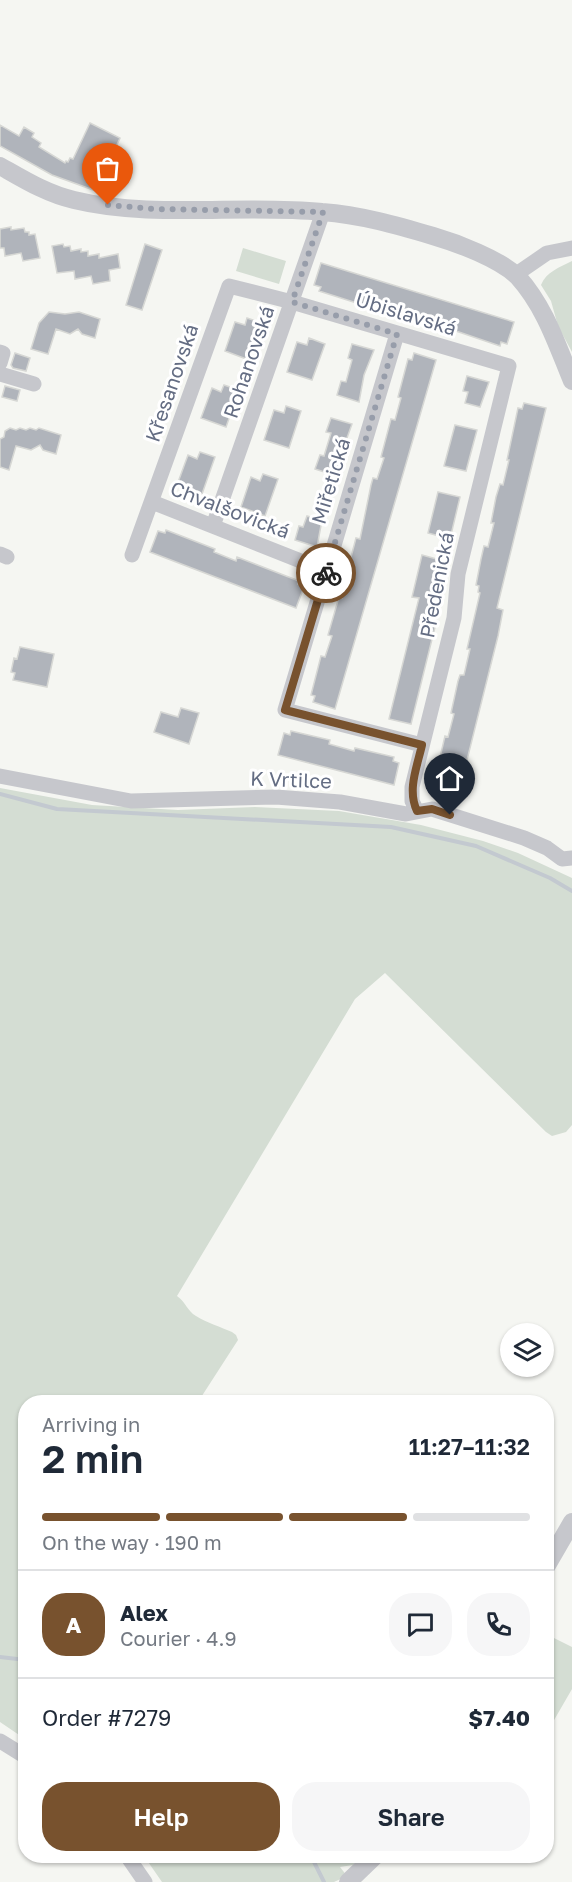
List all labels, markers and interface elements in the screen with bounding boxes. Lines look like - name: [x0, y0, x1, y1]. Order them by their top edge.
- pin: [82, 143, 133, 205]
- icon: bag: [91, 152, 124, 185]
- street label: Úbislavská: [353, 286, 460, 340]
- street label: Rohanovská: [218, 302, 278, 421]
- street label: Křesanovská: [140, 321, 202, 445]
- street label: Miřetická: [306, 435, 354, 527]
- street label: Chvalšovická: [167, 475, 293, 543]
- street label: Předenická: [414, 530, 458, 640]
- courier: [296, 543, 356, 603]
- icon: bike: [310, 557, 343, 590]
- pin: [424, 753, 475, 815]
- icon: home: [433, 762, 466, 795]
- street label: K Vrtilce: [250, 766, 332, 792]
- map controls: [500, 1323, 554, 1377]
- button: layers: [500, 1323, 554, 1377]
- text: Arriving in: [42, 1412, 140, 1436]
- text: 11:27–11:32: [409, 1433, 530, 1460]
- text: 2 min: [42, 1435, 143, 1482]
- text: On the way · 190 m: [42, 1530, 222, 1554]
- button: chat: [389, 1593, 452, 1656]
- button: phone: [467, 1593, 530, 1656]
- text: Alex: [120, 1599, 168, 1626]
- text: A: [66, 1611, 81, 1638]
- text: Courier · 4.9: [120, 1626, 237, 1650]
- text: Order #7279: [42, 1704, 171, 1731]
- text: $7.40: [468, 1704, 530, 1731]
- button: Help: [42, 1782, 280, 1851]
- button: Share: [292, 1782, 530, 1851]

